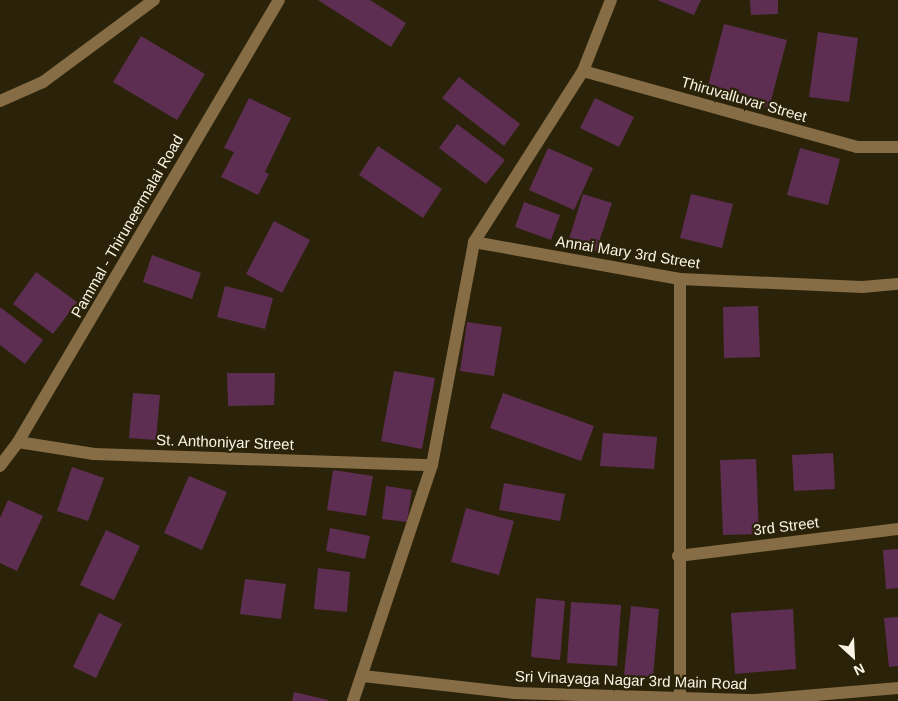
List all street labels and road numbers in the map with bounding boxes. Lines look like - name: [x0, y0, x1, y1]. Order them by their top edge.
- street label: Thiruvalluvar Street: [679, 72, 809, 126]
- street label: Pammal - Thiruneermalai Road: [67, 131, 187, 321]
- street label: Annai Mary 3rd Street: [555, 232, 701, 272]
- street label: St. Anthoniyar Street: [156, 431, 294, 453]
- street label: 3rd Street: [752, 513, 820, 539]
- street label: Sri Vinayaga Nagar 3rd Main Road: [515, 667, 747, 693]

